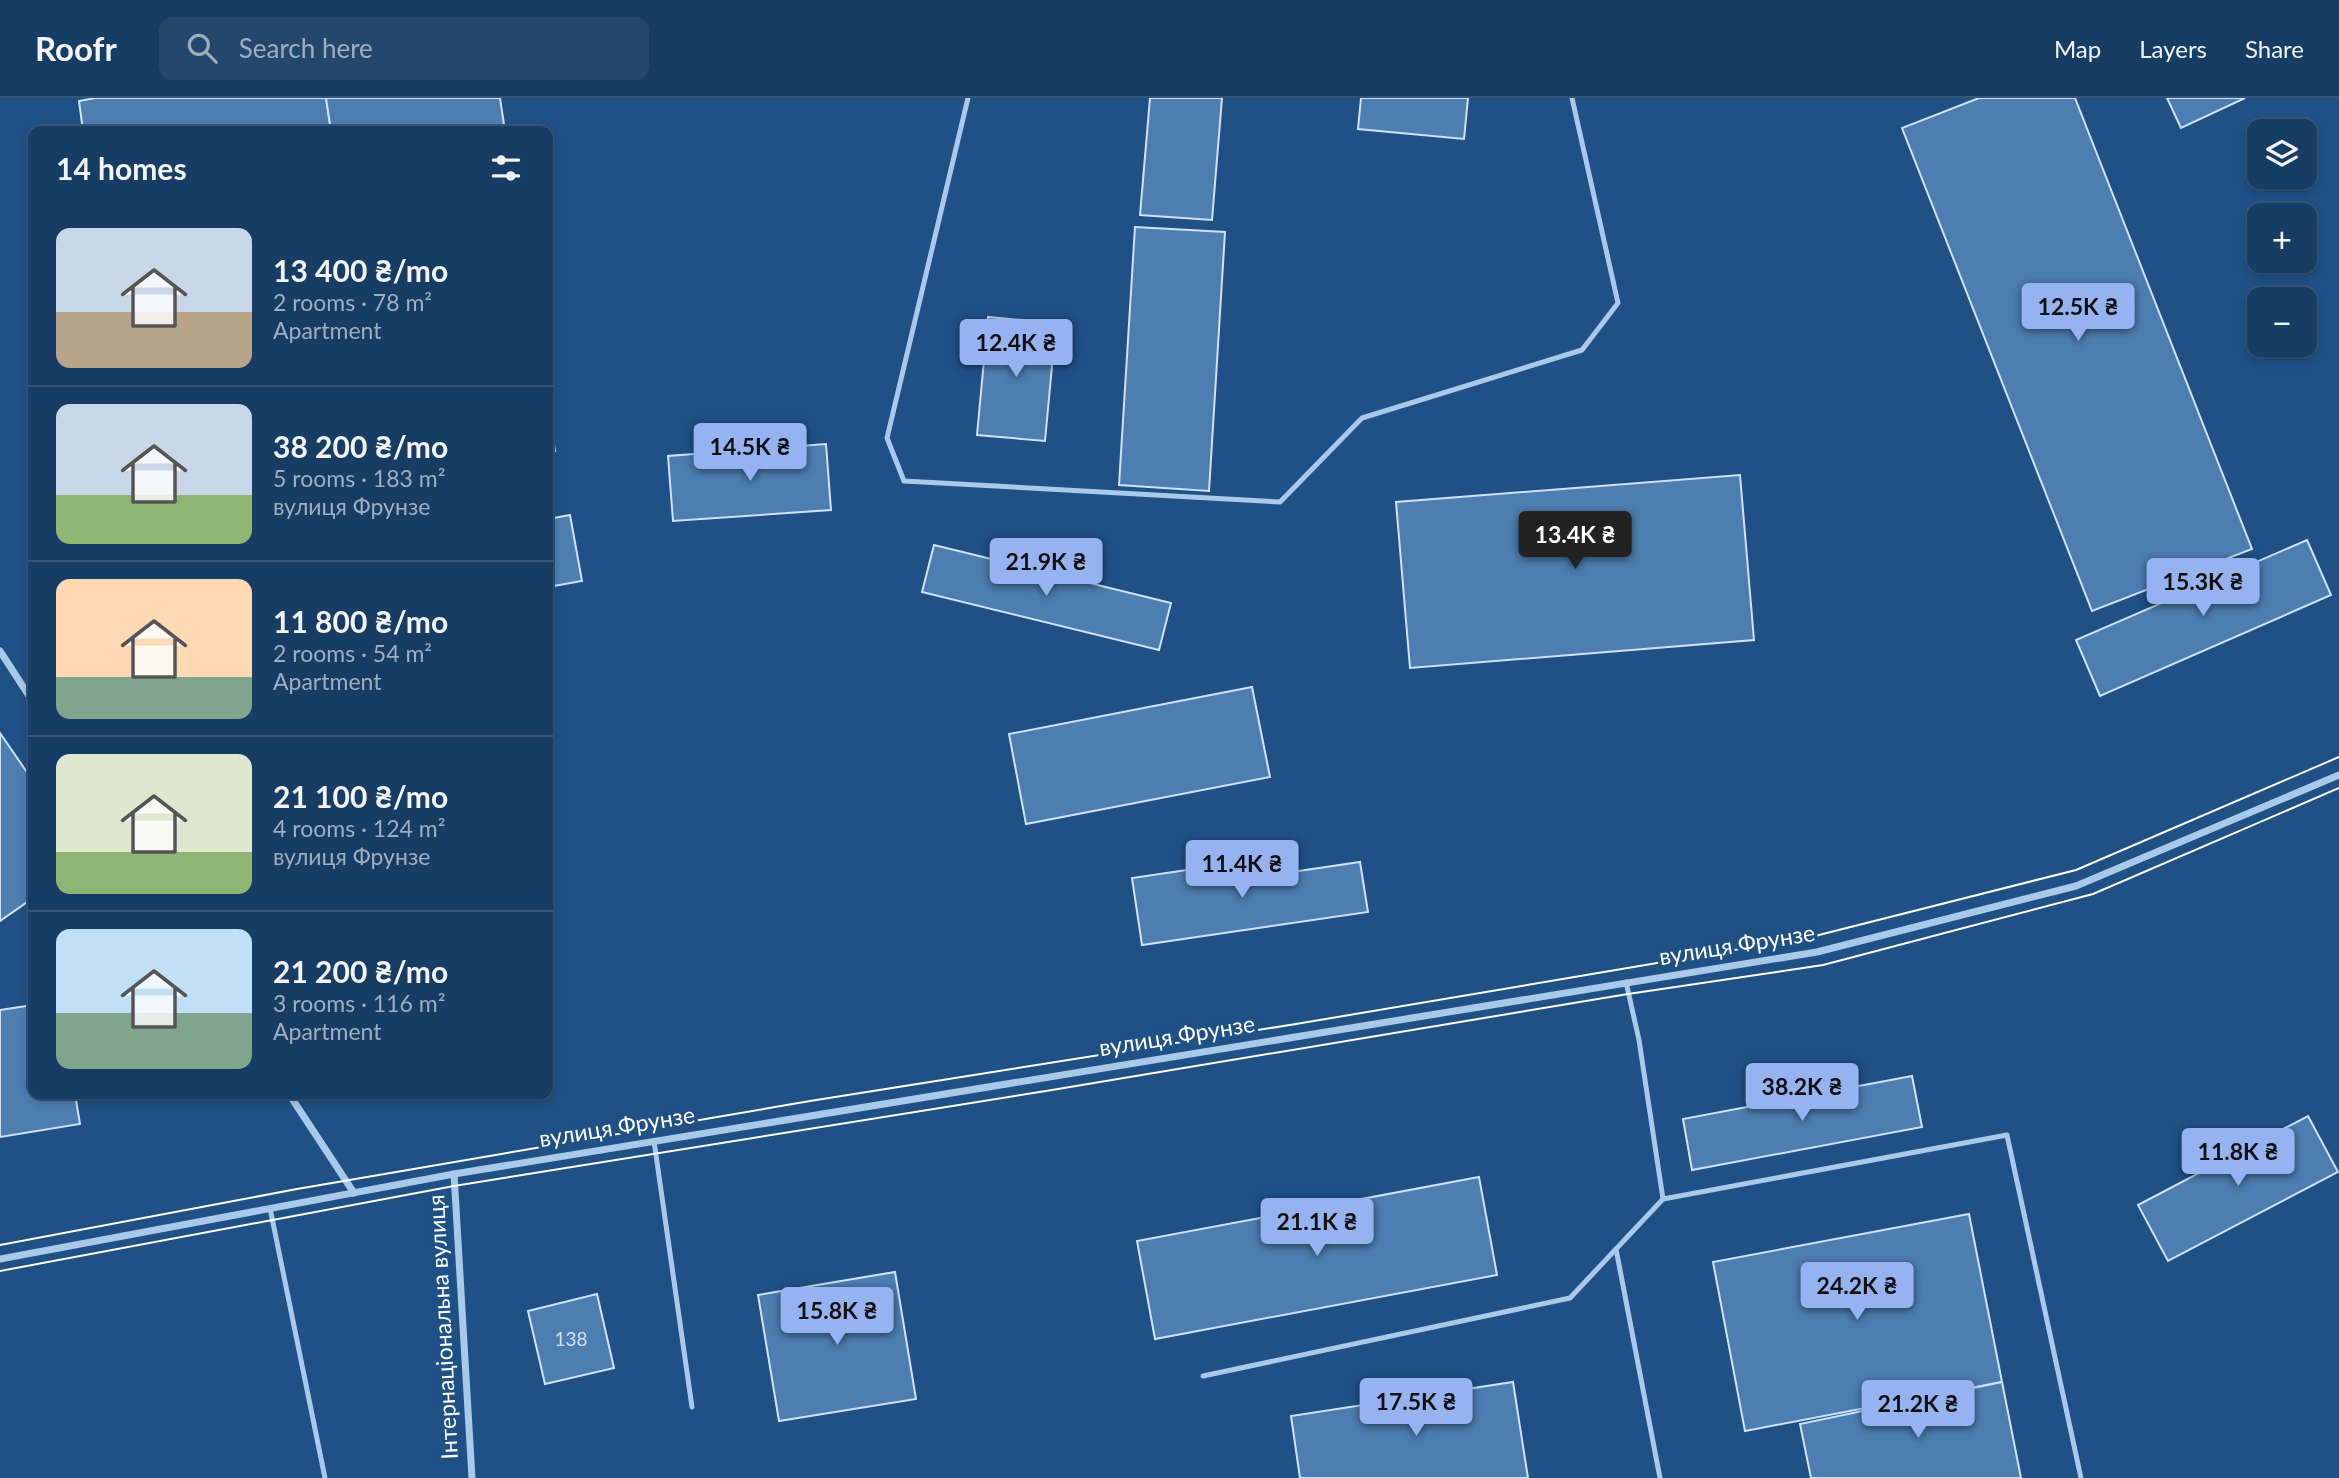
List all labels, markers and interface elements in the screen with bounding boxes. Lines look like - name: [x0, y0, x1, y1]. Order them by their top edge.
- search box: [159, 17, 649, 80]
- text: Roofr: [35, 28, 117, 68]
- icon: search: [183, 29, 221, 67]
- text: Search here: [239, 32, 373, 64]
- text: Map: [2054, 34, 2101, 63]
- text: Layers: [2139, 34, 2207, 63]
- text: Share: [2245, 34, 2304, 63]
- map controls: [2247, 119, 2317, 357]
- button: layers: [2247, 119, 2317, 189]
- icon: filters: [487, 149, 525, 187]
- text: 14 homes: [56, 150, 187, 186]
- button: +: [2247, 203, 2317, 273]
- text: 13 400 ₴/mo: [273, 252, 448, 288]
- icon: home: [112, 256, 196, 340]
- pin: 12.5K ₴: [2013, 284, 2143, 343]
- button: −: [2247, 287, 2317, 357]
- text: 2 rooms · 78 m²: [273, 288, 432, 316]
- text: 12.5K ₴: [2038, 292, 2118, 320]
- text: Apartment: [273, 316, 381, 344]
- pin: 12.4K ₴: [951, 320, 1081, 379]
- text: 12.4K ₴: [976, 328, 1056, 356]
- pin: 14.5K ₴: [685, 424, 815, 483]
- text: 38 200 ₴/mo: [273, 428, 448, 464]
- icon: home: [112, 432, 196, 516]
- text: 14.5K ₴: [710, 432, 790, 460]
- text: 5 rooms · 183 m²: [273, 464, 445, 492]
- text: вулиця Фрунзе: [273, 492, 430, 520]
- pin: 13.4K ₴: [1510, 512, 1640, 571]
- text: 13.4K ₴: [1535, 520, 1615, 548]
- pin: 21.9K ₴: [981, 538, 1111, 598]
- text: 21.9K ₴: [1006, 547, 1086, 575]
- pin: 15.3K ₴: [2138, 559, 2268, 618]
- text: 15.3K ₴: [2163, 567, 2243, 595]
- text: 11 800 ₴/mo: [273, 603, 448, 639]
- icon: home: [112, 607, 196, 691]
- text: 2 rooms · 54 m²: [273, 639, 432, 667]
- text: Apartment: [273, 667, 381, 695]
- text: 21 100 ₴/mo: [273, 778, 448, 814]
- icon: home: [112, 782, 196, 866]
- text: 4 rooms · 124 m²: [273, 814, 445, 842]
- pin: 11.4K ₴: [1177, 840, 1307, 900]
- text: вулиця Фрунзе: [273, 842, 430, 870]
- text: 11.4K ₴: [1202, 849, 1282, 877]
- street label: вулиця Фрунзе: [1657, 918, 1817, 970]
- text: 21 200 ₴/mo: [273, 953, 448, 989]
- icon: home: [112, 957, 196, 1041]
- text: 3 rooms · 116 m²: [273, 989, 445, 1017]
- street label: вулиця Фрунзе: [1097, 1009, 1257, 1061]
- text: Apartment: [273, 1017, 381, 1045]
- pin: 38.2K ₴: [1737, 1063, 1867, 1123]
- text: 38.2K ₴: [1762, 1072, 1842, 1100]
- street label: вулиця Фрунзе: [537, 1100, 697, 1152]
- pin: 11.8K ₴: [2173, 1128, 2303, 1188]
- text: 11.8K ₴: [2198, 1137, 2278, 1165]
- street label: Інтернаціональна вулиця: [421, 1194, 463, 1460]
- pin: 21.1K ₴: [1252, 1198, 1382, 1258]
- text: 21.1K ₴: [1277, 1207, 1357, 1235]
- pin: 24.2K ₴: [1792, 1262, 1922, 1322]
- text: 24.2K ₴: [1817, 1271, 1897, 1299]
- pin: 15.8K ₴: [772, 1288, 902, 1347]
- text: 15.8K ₴: [797, 1296, 877, 1324]
- house number: 138: [554, 1327, 588, 1350]
- pin: 17.5K ₴: [1351, 1378, 1481, 1438]
- pin: 21.2K ₴: [1853, 1380, 1983, 1440]
- text: 17.5K ₴: [1376, 1387, 1456, 1415]
- text: 21.2K ₴: [1878, 1389, 1958, 1417]

